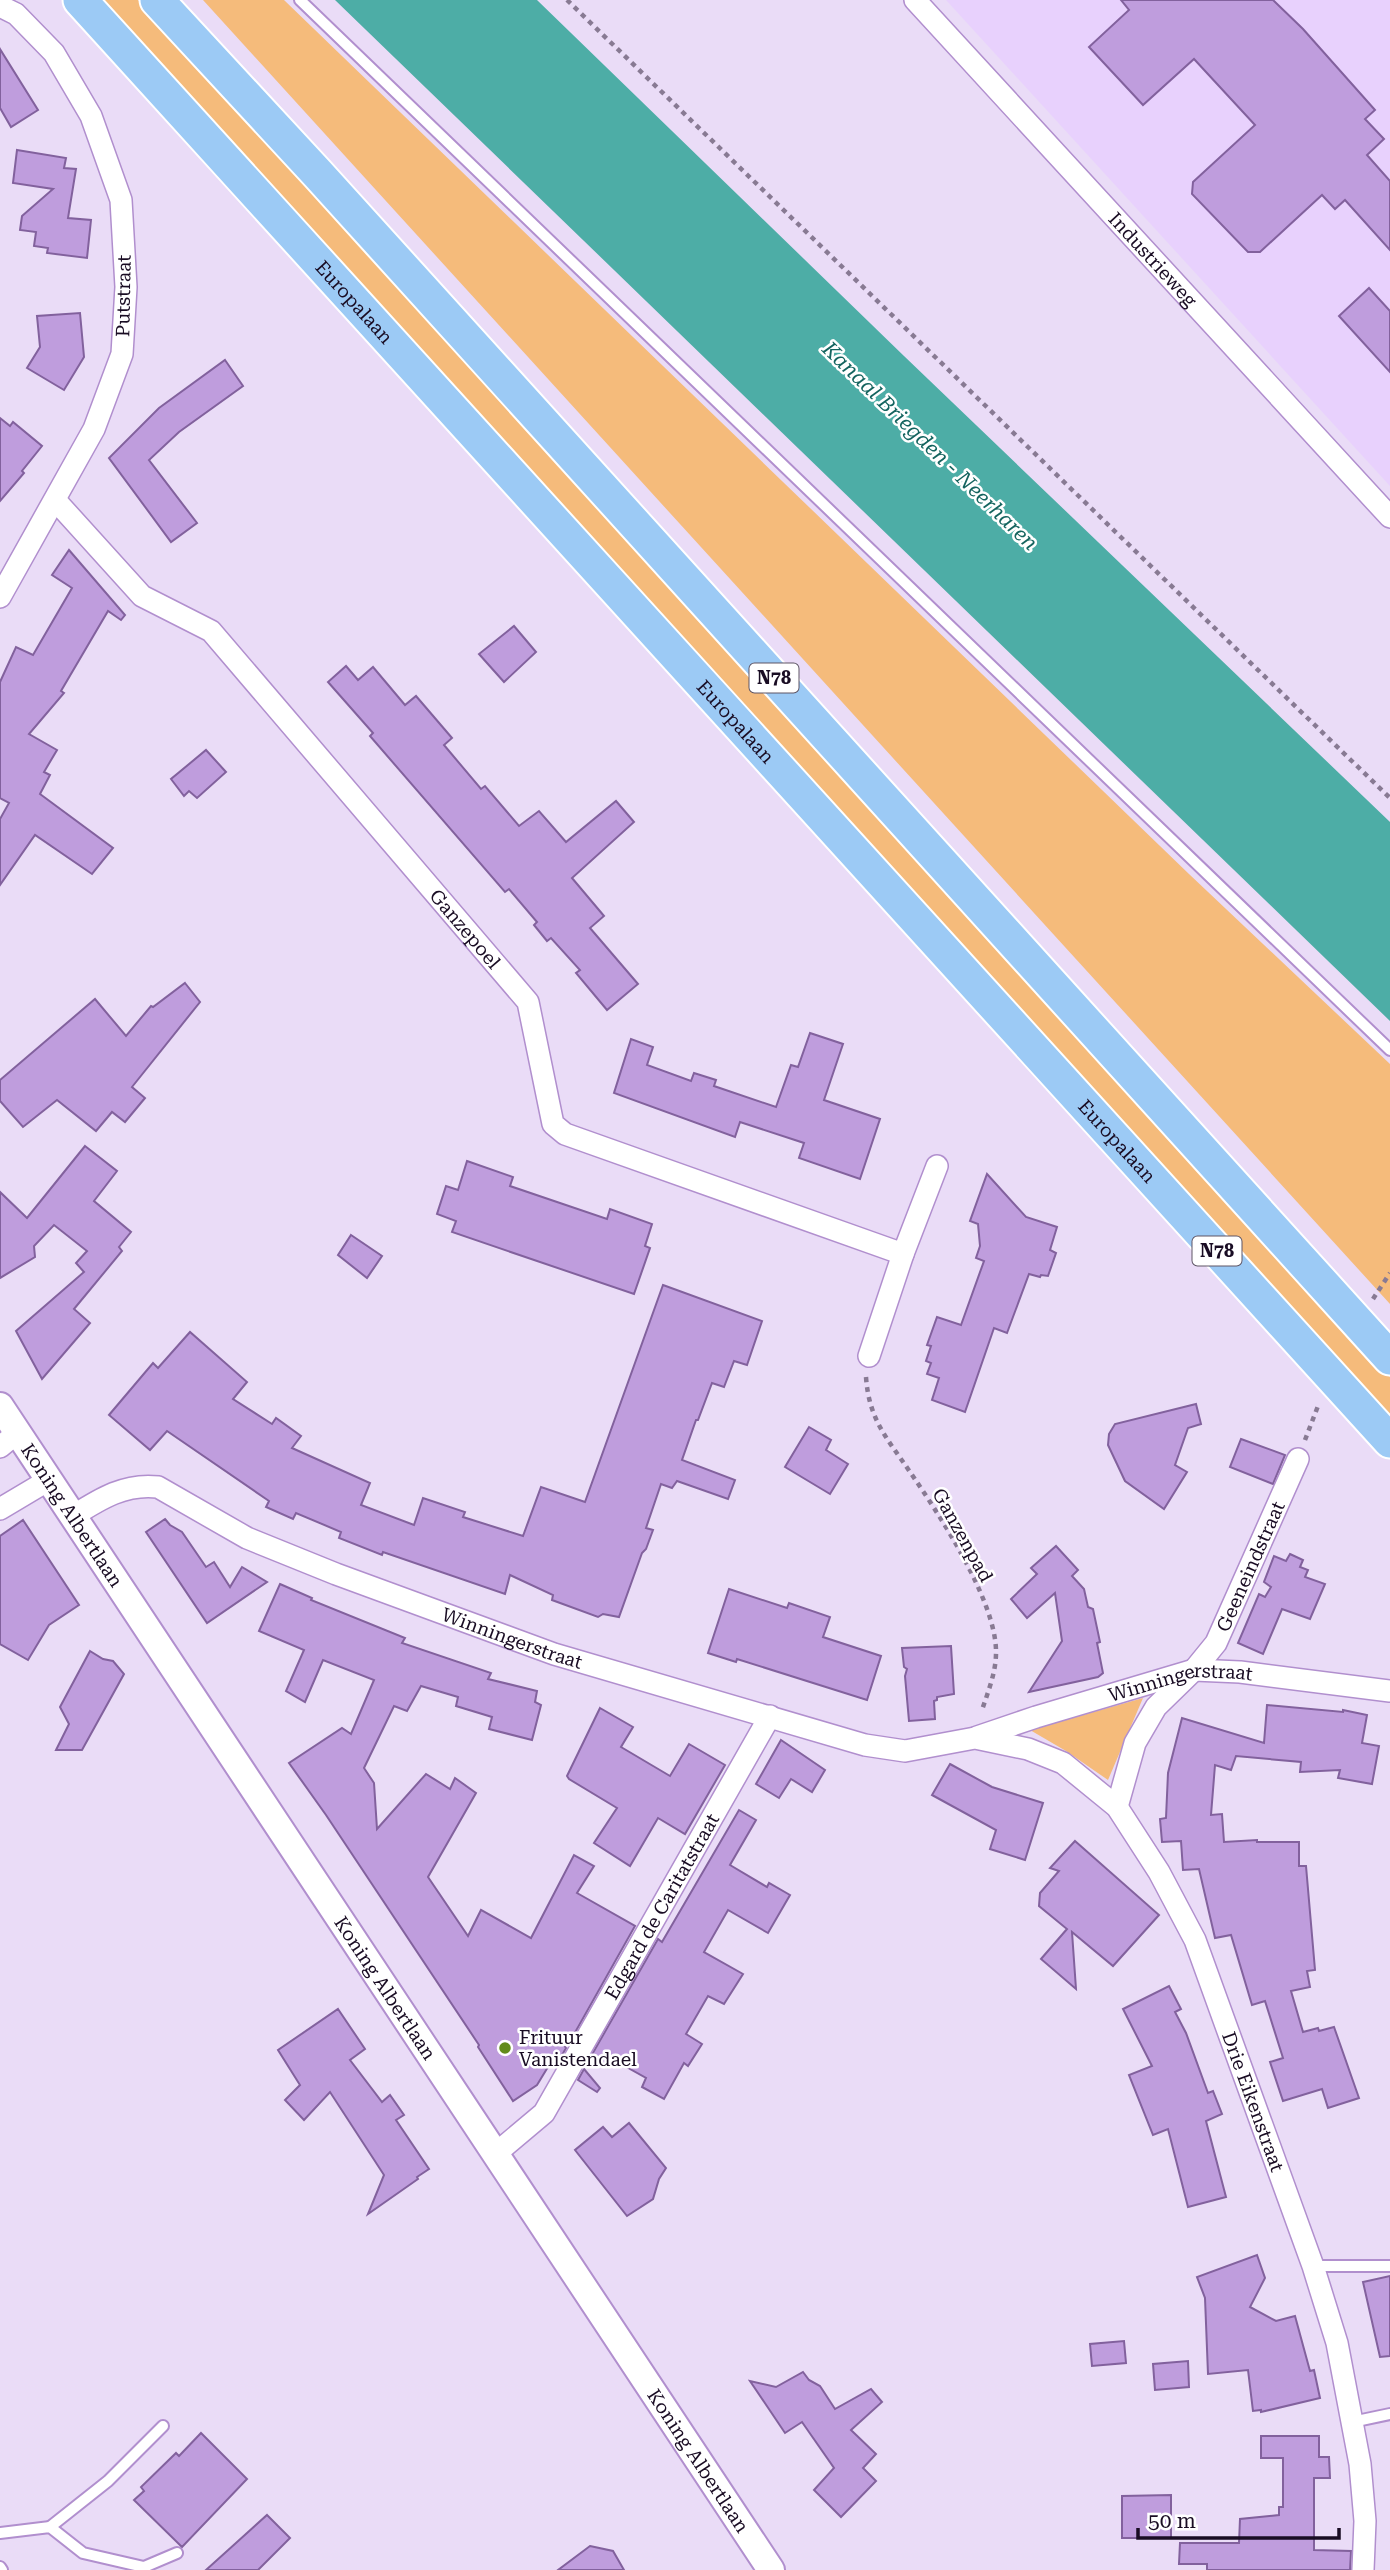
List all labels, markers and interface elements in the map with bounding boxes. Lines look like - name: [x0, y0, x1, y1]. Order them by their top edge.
- street label: Industrieweg: [1104, 208, 1202, 312]
- street label: Putstraat: [111, 255, 136, 337]
- street label: Europalaan: [310, 256, 398, 349]
- water label: Kanaal Briegden - Neerharen: [817, 336, 1042, 555]
- road number: N78: [750, 664, 798, 692]
- street label: Europalaan: [692, 675, 779, 768]
- street label: Ganzepoel: [425, 885, 505, 973]
- street label: Europalaan: [1073, 1095, 1161, 1188]
- road number: N78: [1192, 1236, 1242, 1266]
- street label: Koning Albertlaan: [16, 1439, 128, 1592]
- street label: Ganzenpad: [927, 1484, 998, 1586]
- street label: Geeneindstraat: [1212, 1498, 1290, 1635]
- street label: Winningerstraat: [439, 1603, 585, 1674]
- street label: Winningerstraat: [1106, 1659, 1254, 1707]
- street label: Edgard de Caritatstraat: [600, 1810, 724, 2004]
- street label: Koning Albertlaan: [329, 1912, 441, 2064]
- place label: Frituur Vanistendael: [519, 2026, 637, 2071]
- street label: Drie Eikenstraat: [1217, 2029, 1289, 2175]
- marker: Frituur Vanistendael: [497, 2040, 513, 2056]
- street label: Koning Albertlaan: [642, 2385, 754, 2537]
- scale bar: [1138, 2496, 1339, 2540]
- text: 50 m: [1148, 2509, 1196, 2533]

